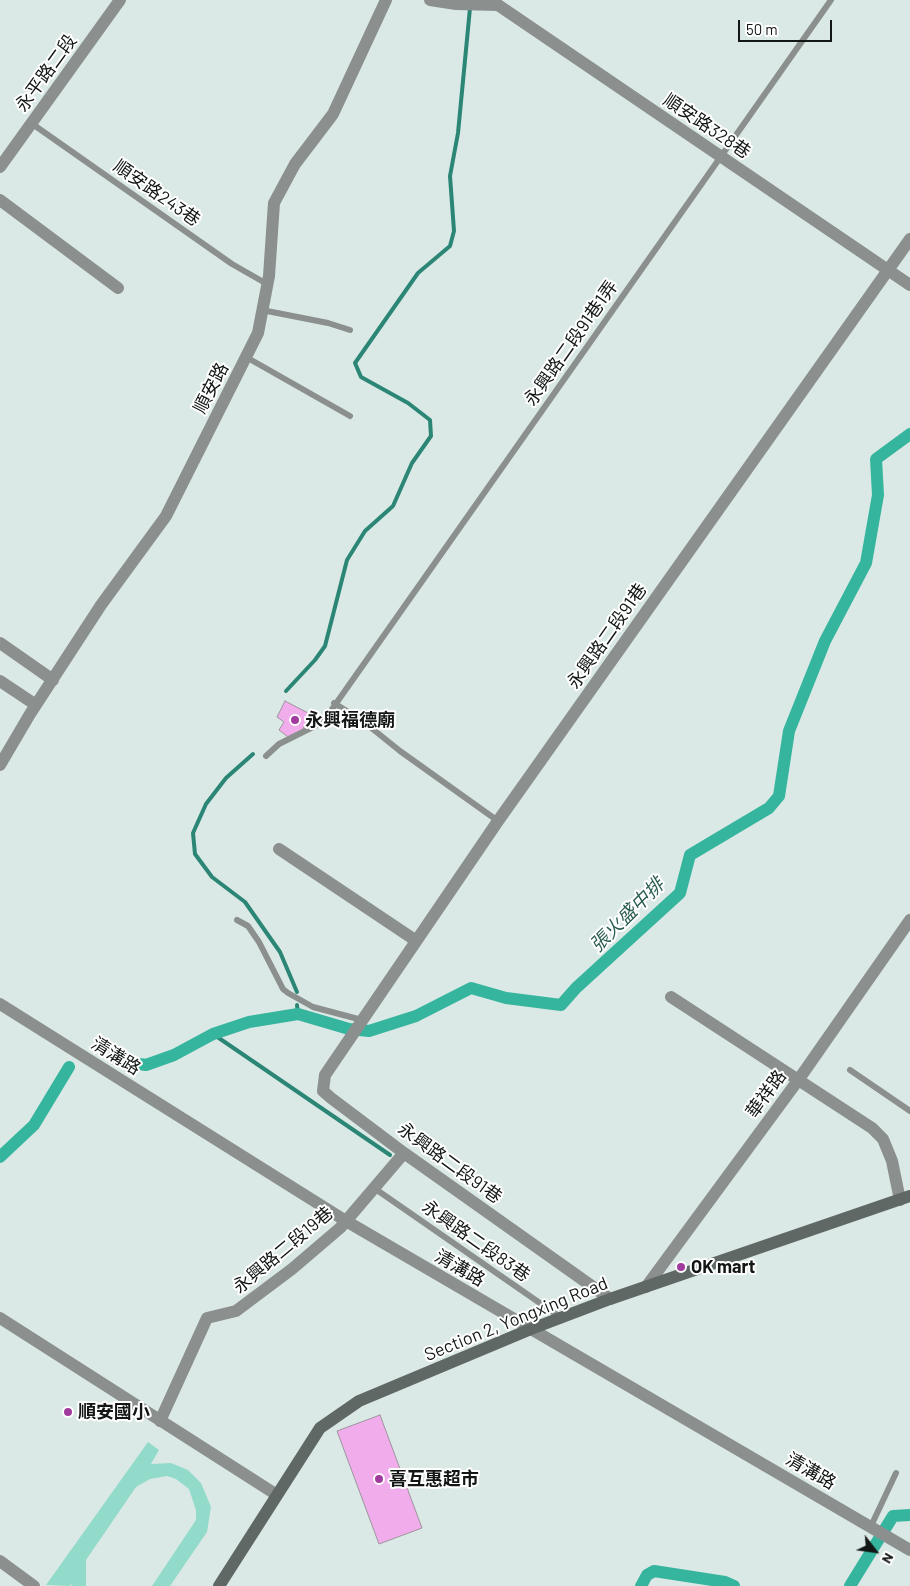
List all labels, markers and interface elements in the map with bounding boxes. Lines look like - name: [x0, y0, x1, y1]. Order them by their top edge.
- scale bar: [740, 10, 834, 42]
- text: 50 m: [746, 20, 778, 38]
- street label: 永平路二段: [11, 30, 81, 116]
- street label: 順安路328巷: [659, 89, 755, 163]
- street label: 順安路243巷: [110, 155, 204, 231]
- street label: 永興路二段91巷1弄: [520, 276, 622, 410]
- street label: 順安路: [189, 359, 233, 417]
- street label: 永興路二段91巷: [563, 579, 651, 693]
- place label: 永興福德廟: [305, 709, 395, 731]
- marker: 永興福德廟: [289, 714, 301, 726]
- water label: 張火盛中排: [585, 873, 669, 957]
- street label: 清溝路: [87, 1033, 145, 1079]
- street label: 華祥路: [741, 1066, 791, 1122]
- street label: 永興路二段91巷: [394, 1118, 506, 1208]
- street label: 永興路二段83巷: [418, 1196, 534, 1286]
- street label: 永興路二段19巷: [229, 1202, 337, 1298]
- street label: 清溝路: [431, 1245, 489, 1291]
- place label: OK mart: [691, 1256, 755, 1278]
- marker: OK mart: [675, 1261, 687, 1273]
- street label: Section 2, Yongxing Road: [421, 1272, 611, 1366]
- place label: 順安國小: [78, 1401, 150, 1423]
- marker: 順安國小: [62, 1406, 74, 1418]
- street label: 清溝路: [782, 1448, 840, 1494]
- place label: 喜互惠超市: [389, 1468, 479, 1490]
- marker: 喜互惠超市: [373, 1473, 385, 1485]
- north arrow: [850, 1526, 900, 1576]
- text: N: [879, 1550, 898, 1567]

